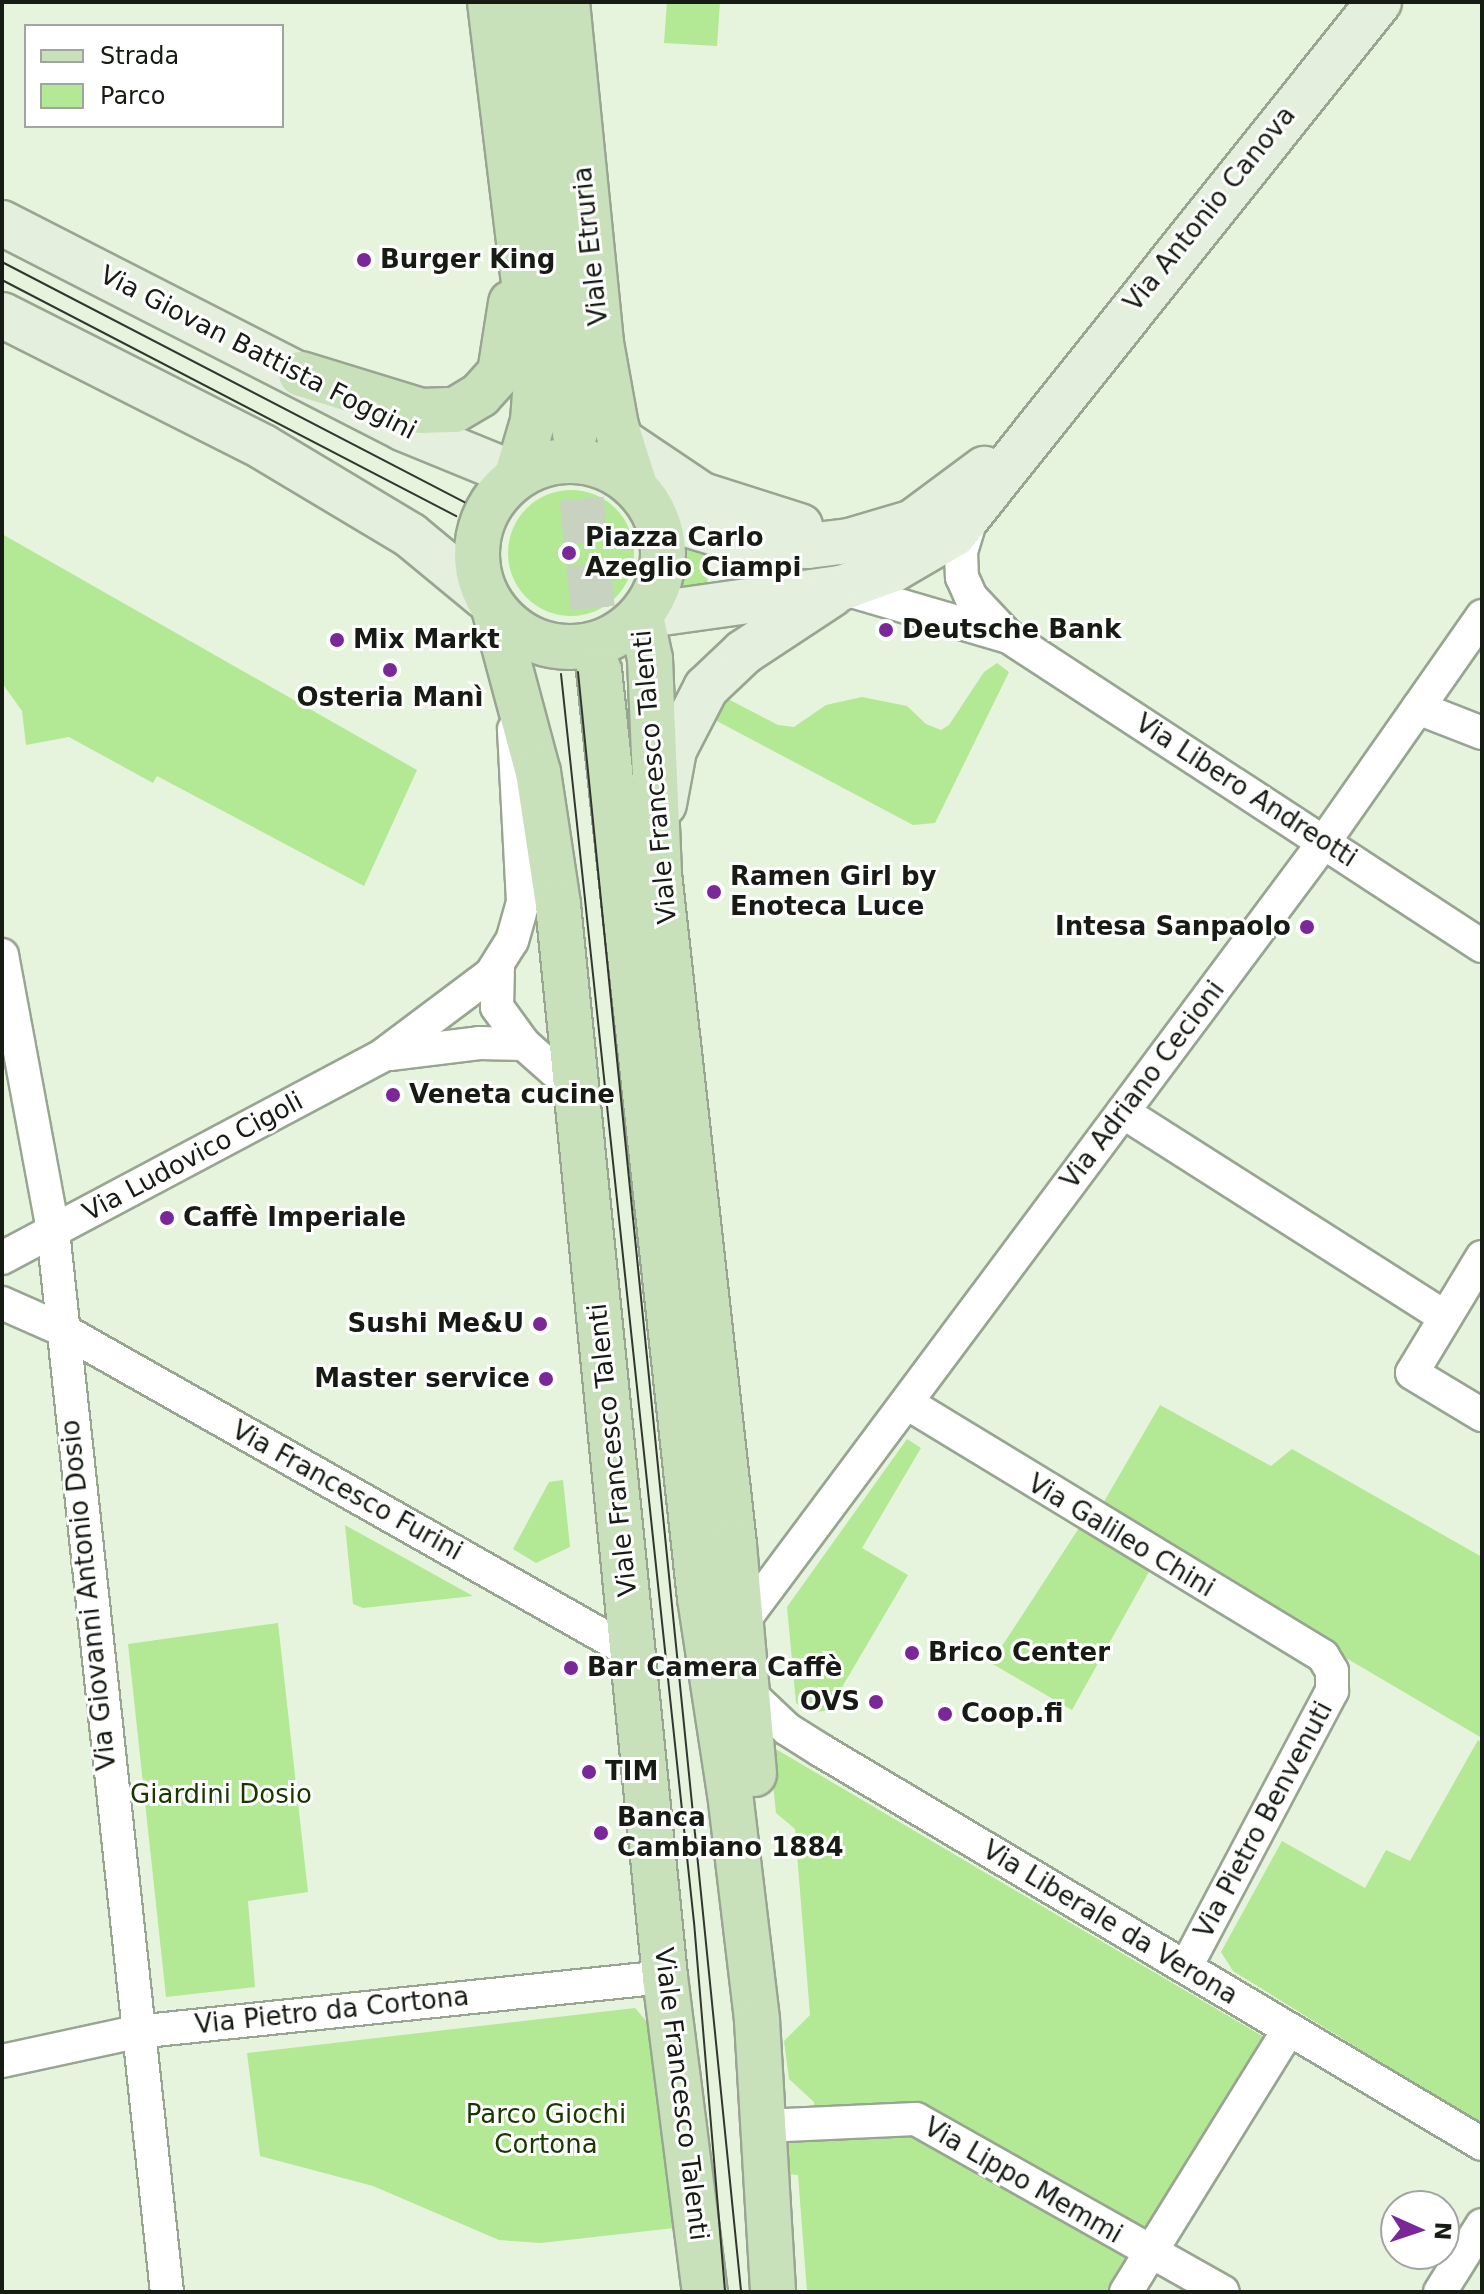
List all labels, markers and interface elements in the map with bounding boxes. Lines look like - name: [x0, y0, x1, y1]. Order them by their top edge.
- legend: [24, 24, 284, 128]
- text: Strada: [100, 42, 179, 70]
- text: Parco: [100, 82, 165, 110]
- street label: Via Antonio Canova: [1118, 100, 1302, 318]
- street label: Viale Etruria: [567, 165, 615, 327]
- place label: Burger King: [380, 244, 555, 276]
- marker: Burger King: [355, 251, 373, 269]
- street label: Via Giovan Battista Foggini: [94, 259, 422, 447]
- place label: Piazza Carlo Azeglio Ciampi: [585, 522, 801, 584]
- marker: Piazza Carlo Azeglio Ciampi: [560, 544, 578, 562]
- place label: Deutsche Bank: [902, 614, 1121, 646]
- marker: Deutsche Bank: [877, 621, 895, 639]
- place label: Mix Markt: [353, 624, 500, 656]
- street label: Viale Francesco Talenti: [627, 629, 683, 925]
- marker: Mix Markt: [328, 631, 346, 649]
- marker: Osteria Manì: [381, 661, 399, 679]
- place label: Osteria Manì: [297, 682, 483, 714]
- street label: Via Libero Andreotti: [1130, 708, 1362, 874]
- place label: Ramen Girl by Enoteca Luce: [730, 861, 936, 922]
- marker: Ramen Girl by Enoteca Luce: [705, 883, 723, 901]
- place label: Intesa Sanpaolo: [1055, 911, 1291, 943]
- marker: Intesa Sanpaolo: [1298, 918, 1316, 936]
- street label: Via Adriano Cecioni: [1055, 975, 1231, 1195]
- place label: Veneta cucine: [409, 1079, 615, 1111]
- street label: Via Ludovico Cigoli: [78, 1086, 308, 1228]
- marker: Veneta cucine: [384, 1086, 402, 1104]
- place label: Caffè Imperiale: [183, 1202, 406, 1234]
- marker: Caffè Imperiale: [158, 1209, 176, 1227]
- street label: Viale Francesco Talenti: [582, 1302, 644, 1598]
- place label: Sushi Me&U: [348, 1308, 524, 1340]
- marker: Sushi Me&U: [531, 1315, 549, 1333]
- place label: Master service: [314, 1363, 530, 1395]
- marker: Master service: [537, 1370, 555, 1388]
- street label: Via Francesco Furini: [226, 1415, 468, 1567]
- street label: Via Giovanni Antonio Dosio: [55, 1418, 123, 1772]
- street label: Via Galileo Chini: [1022, 1468, 1220, 1604]
- place label: Brico Center: [928, 1637, 1110, 1669]
- marker: Brico Center: [903, 1644, 921, 1662]
- place label: Bar Camera Caffè: [587, 1652, 842, 1684]
- marker: Bar Camera Caffè: [562, 1659, 580, 1677]
- place label: OVS: [800, 1686, 860, 1718]
- marker: OVS: [867, 1693, 885, 1711]
- street label: Via Pietro Benvenuti: [1188, 1696, 1340, 1944]
- place label: Coop.fi: [961, 1698, 1064, 1730]
- marker: Coop.fi: [936, 1705, 954, 1723]
- place label: TIM: [605, 1756, 658, 1788]
- marker: TIM: [580, 1763, 598, 1781]
- park label: Giardini Dosio: [130, 1779, 312, 1811]
- place label: Banca Cambiano 1884: [617, 1802, 844, 1864]
- marker: Banca Cambiano 1884: [592, 1824, 610, 1842]
- street label: Via Liberale da Verona: [977, 1834, 1243, 2012]
- street label: Viale Francesco Talenti: [648, 1946, 714, 2242]
- street label: Via Pietro da Cortona: [193, 1981, 471, 2041]
- park label: Parco Giochi Cortona: [466, 2099, 626, 2160]
- street label: Via Lippo Memmi: [918, 2112, 1128, 2250]
- north arrow: [1380, 2190, 1460, 2270]
- text: N: [1430, 2221, 1455, 2241]

